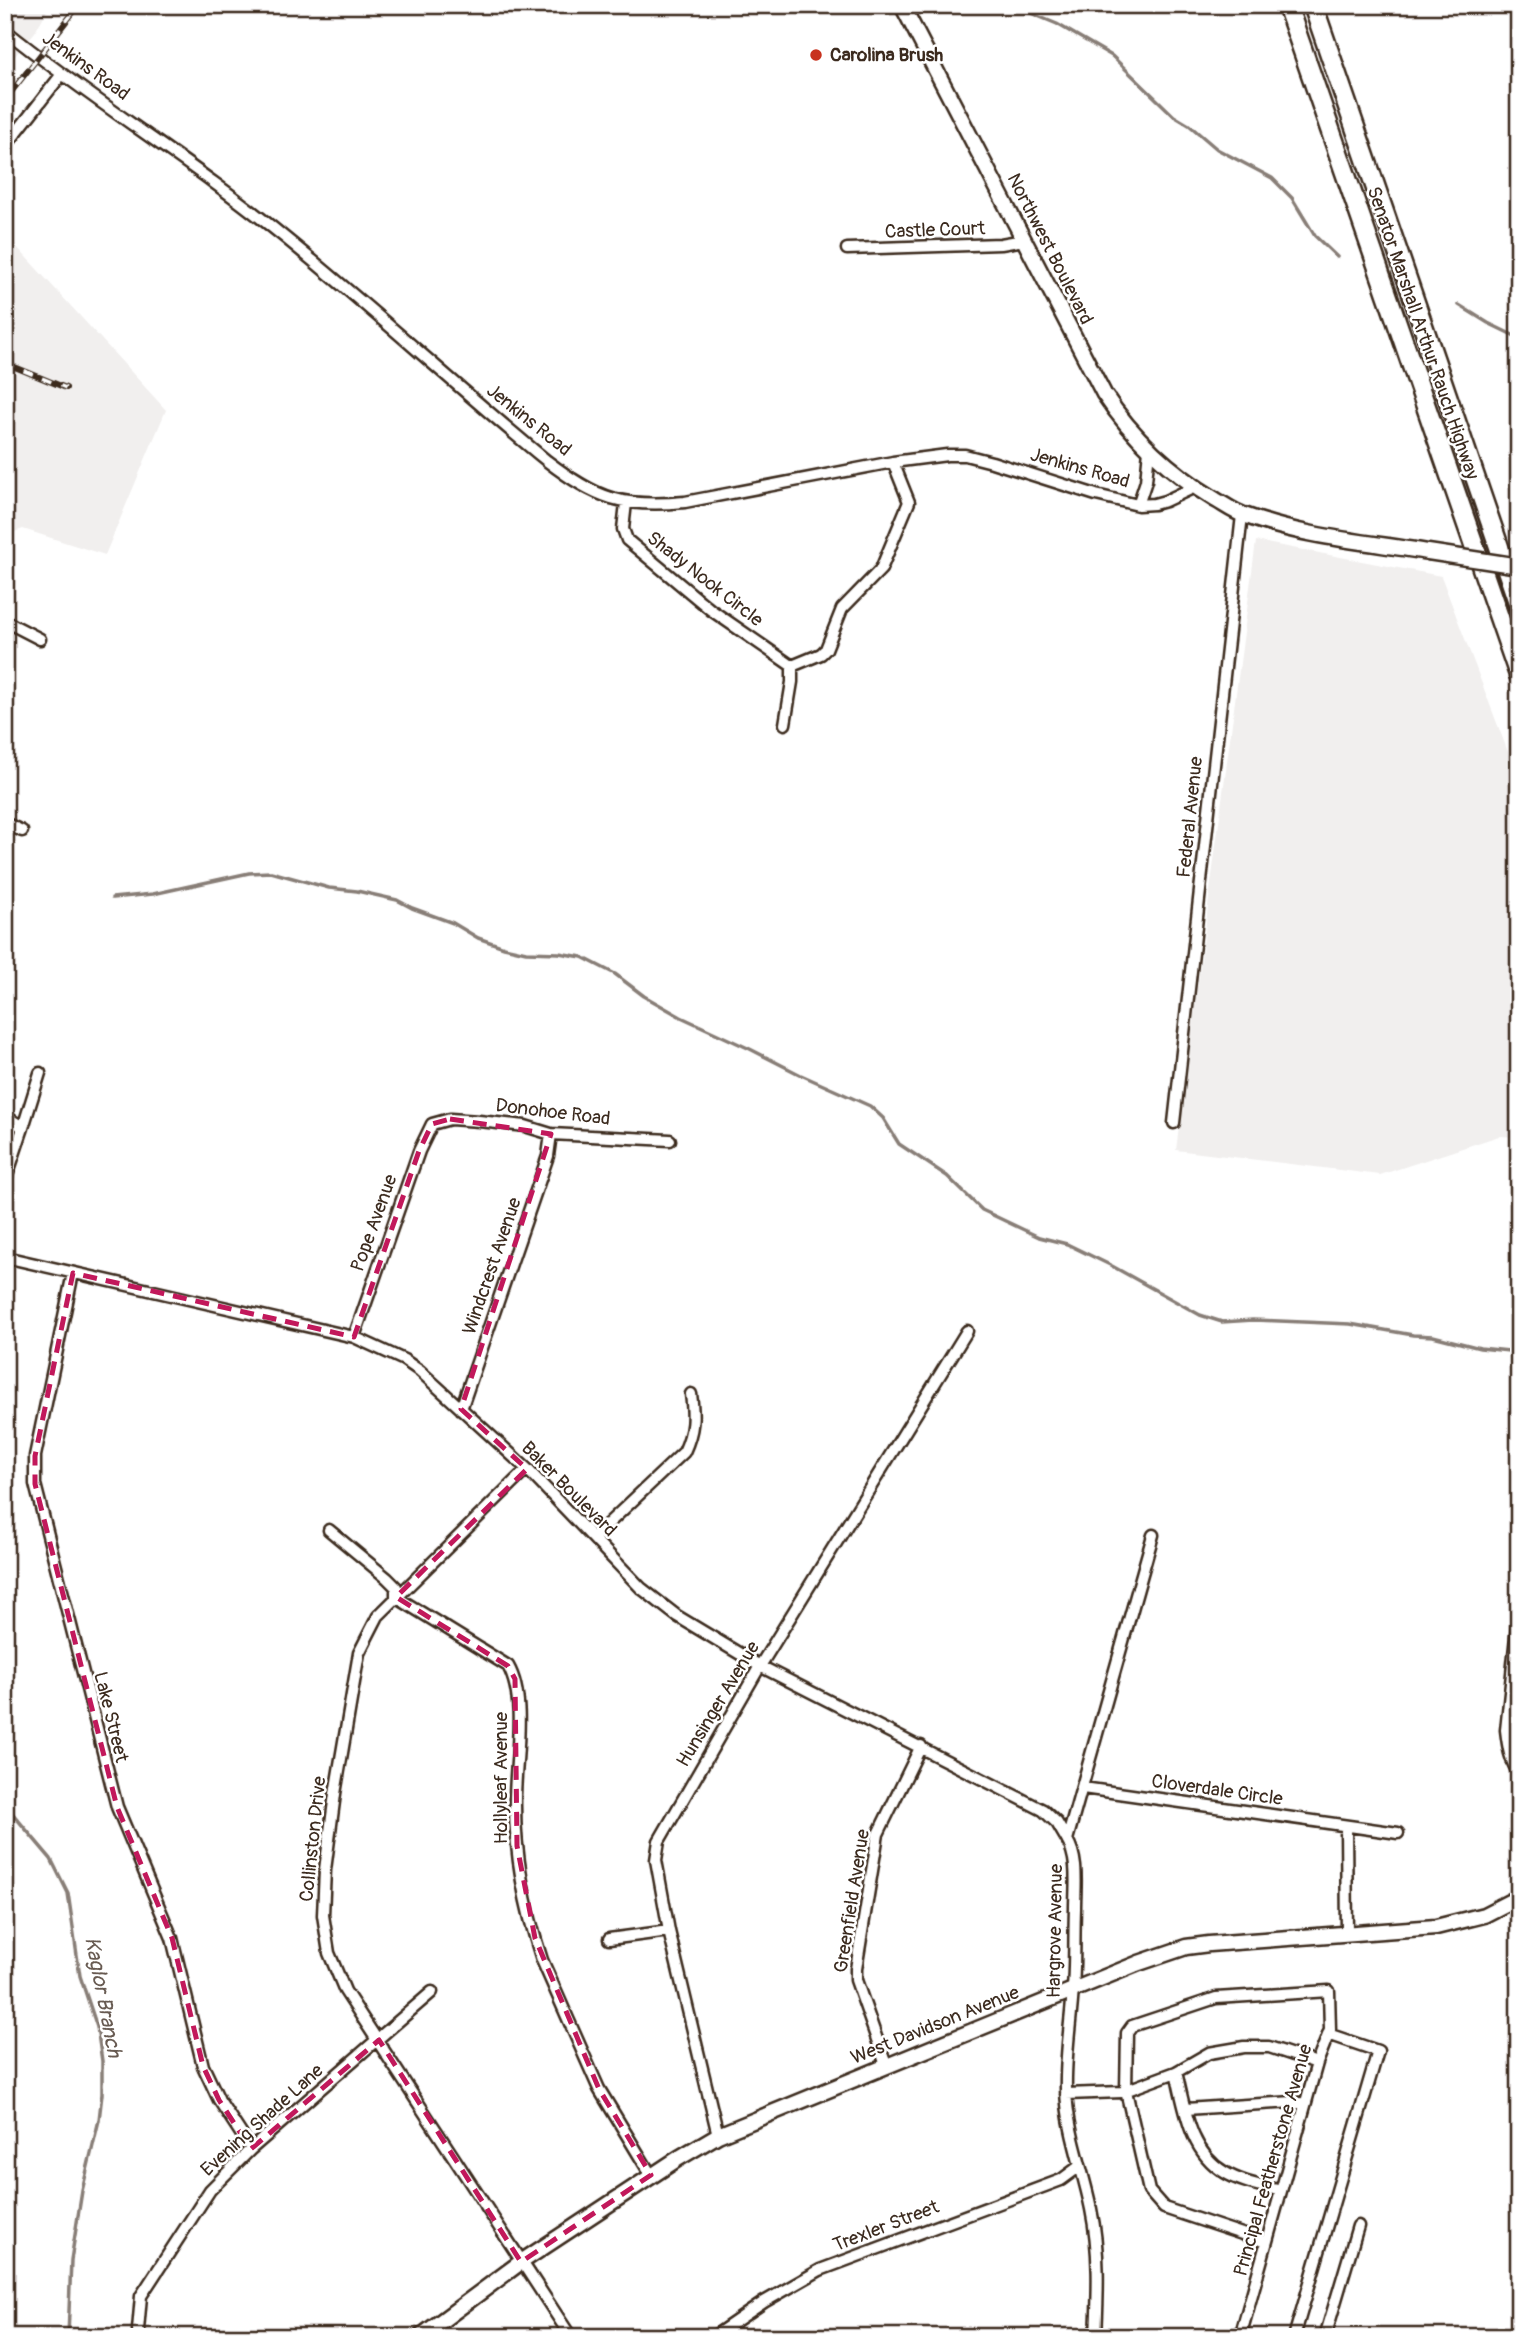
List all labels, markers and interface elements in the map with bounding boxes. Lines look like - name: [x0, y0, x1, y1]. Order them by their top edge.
- street label: Jenkins Road: [38, 26, 134, 106]
- place label: Carolina Brush: [830, 43, 943, 67]
- marker: Carolina Brush: [808, 47, 824, 63]
- street label: Northwest Boulevard: [1002, 169, 1098, 329]
- street label: Senator Marshall Arthur Rauch Highway: [1361, 183, 1485, 483]
- street label: Castle Court: [884, 216, 986, 244]
- street label: Jenkins Road: [482, 378, 576, 462]
- street label: Jenkins Road: [1028, 442, 1132, 494]
- street label: Shady Nook Circle: [642, 526, 768, 632]
- street label: Federal Avenue: [1172, 755, 1208, 879]
- street label: Donohoe Road: [494, 1093, 612, 1131]
- street label: Pope Avenue: [345, 1170, 403, 1275]
- street label: Windcrest Avenue: [457, 1194, 527, 1338]
- street label: Baker Boulevard: [516, 1436, 622, 1542]
- street label: Hunsinger Avenue: [671, 1636, 765, 1771]
- street label: Lake Street: [88, 1669, 134, 1765]
- street label: Hollyleaf Avenue: [489, 1711, 513, 1844]
- street label: Cloverdale Circle: [1150, 1769, 1285, 1811]
- street label: Collinston Drive: [294, 1774, 332, 1903]
- street label: Greenfield Avenue: [829, 1827, 875, 1974]
- street label: Hargrove Avenue: [1042, 1863, 1068, 1998]
- water label: Kaglor Branch: [78, 1934, 128, 2061]
- street label: West Davidson Avenue: [847, 1980, 1023, 2070]
- street label: Principal Featherstone Avenue: [1228, 2041, 1318, 2279]
- street label: Evening Shade Lane: [196, 2058, 329, 2181]
- street label: Trexler Street: [830, 2195, 943, 2257]

